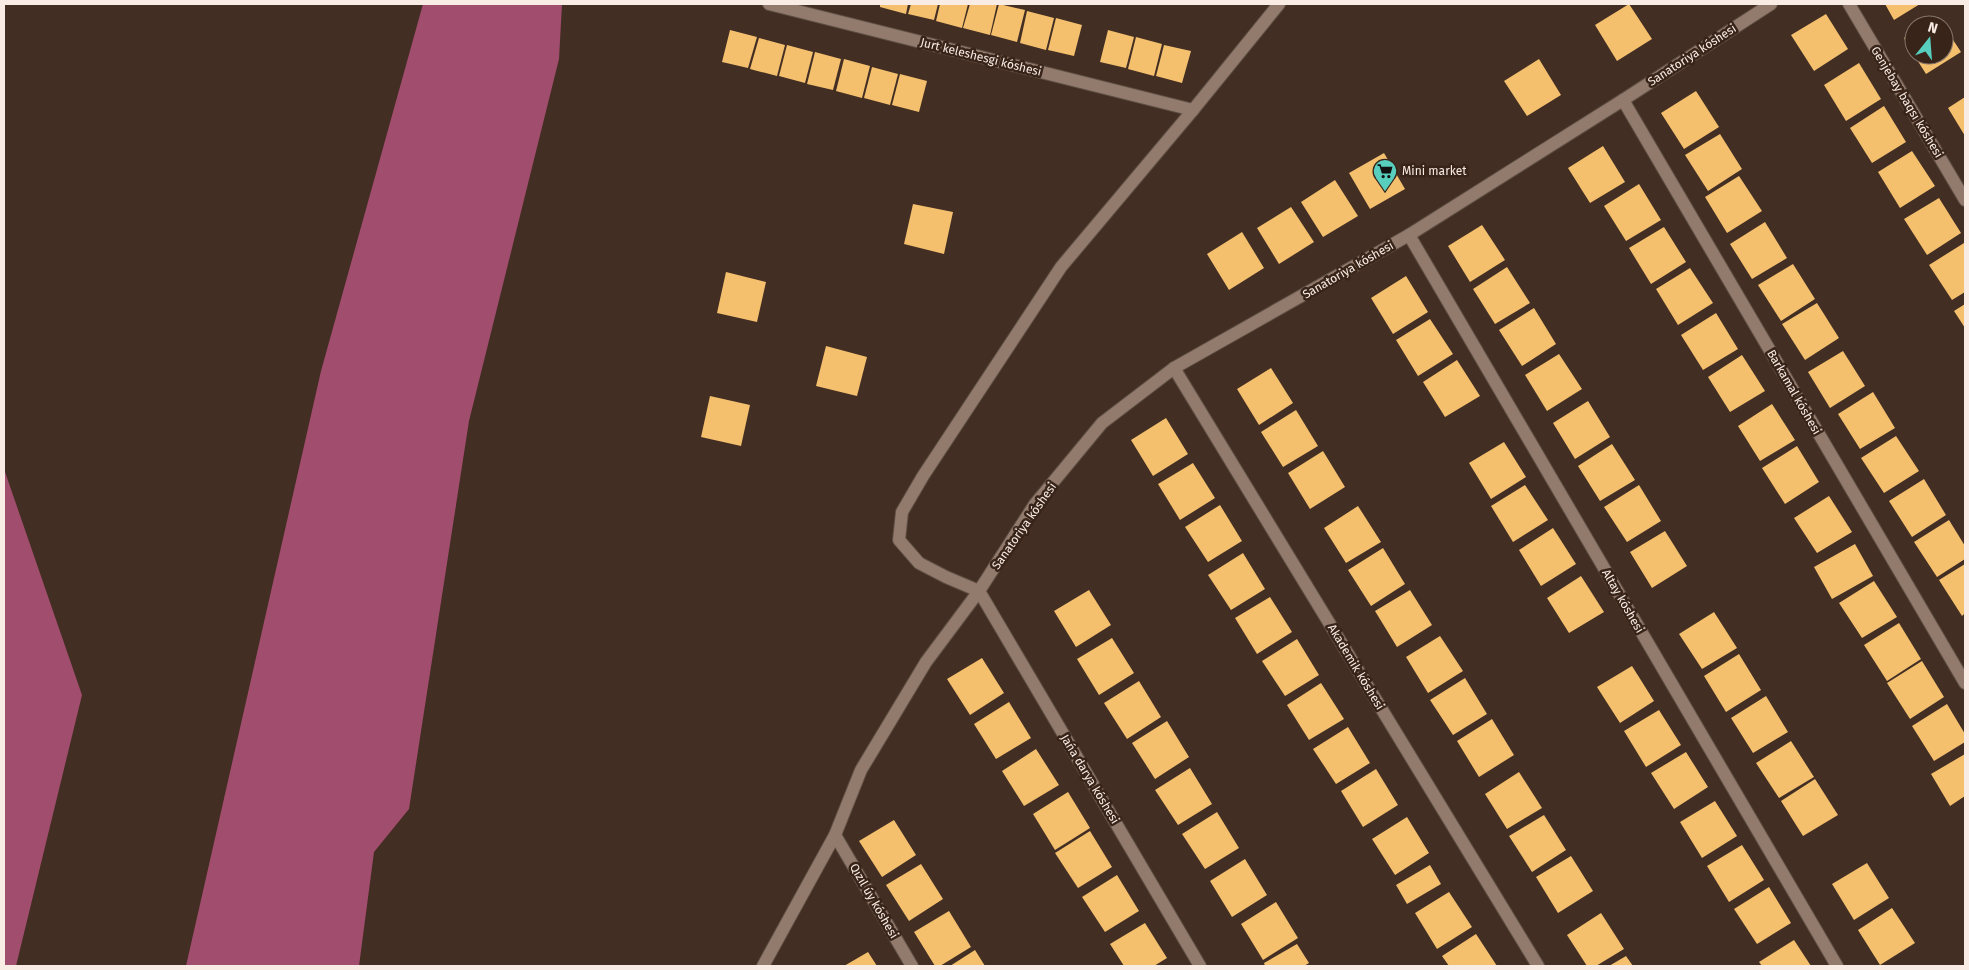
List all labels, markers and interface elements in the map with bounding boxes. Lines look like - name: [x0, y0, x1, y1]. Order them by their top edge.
- north arrow: [1904, 15, 1954, 65]
- text: N: [1926, 19, 1940, 38]
- street label: Sanatoriya kóshesi: [1645, 21, 1739, 89]
- street label: Jurt keleshesgi kóshesi: [919, 35, 1043, 79]
- street label: Genjebay baqsı kóshesi: [1868, 44, 1946, 160]
- supermarket icon: Mini market: [1372, 158, 1398, 192]
- place label: Mini market: [1402, 164, 1467, 178]
- street label: Sanatoriya kóshesi: [1300, 238, 1396, 302]
- street label: Barkamal kóshesi: [1764, 347, 1824, 437]
- street label: Sanatoriya kóshesi: [989, 480, 1059, 572]
- street label: Altay kóshesi: [1599, 567, 1647, 635]
- street label: Akademik kóshesi: [1325, 622, 1387, 712]
- street label: Jańa darya kóshesi: [1058, 732, 1122, 826]
- street label: Qızıl úy kóshesi: [847, 861, 901, 941]

